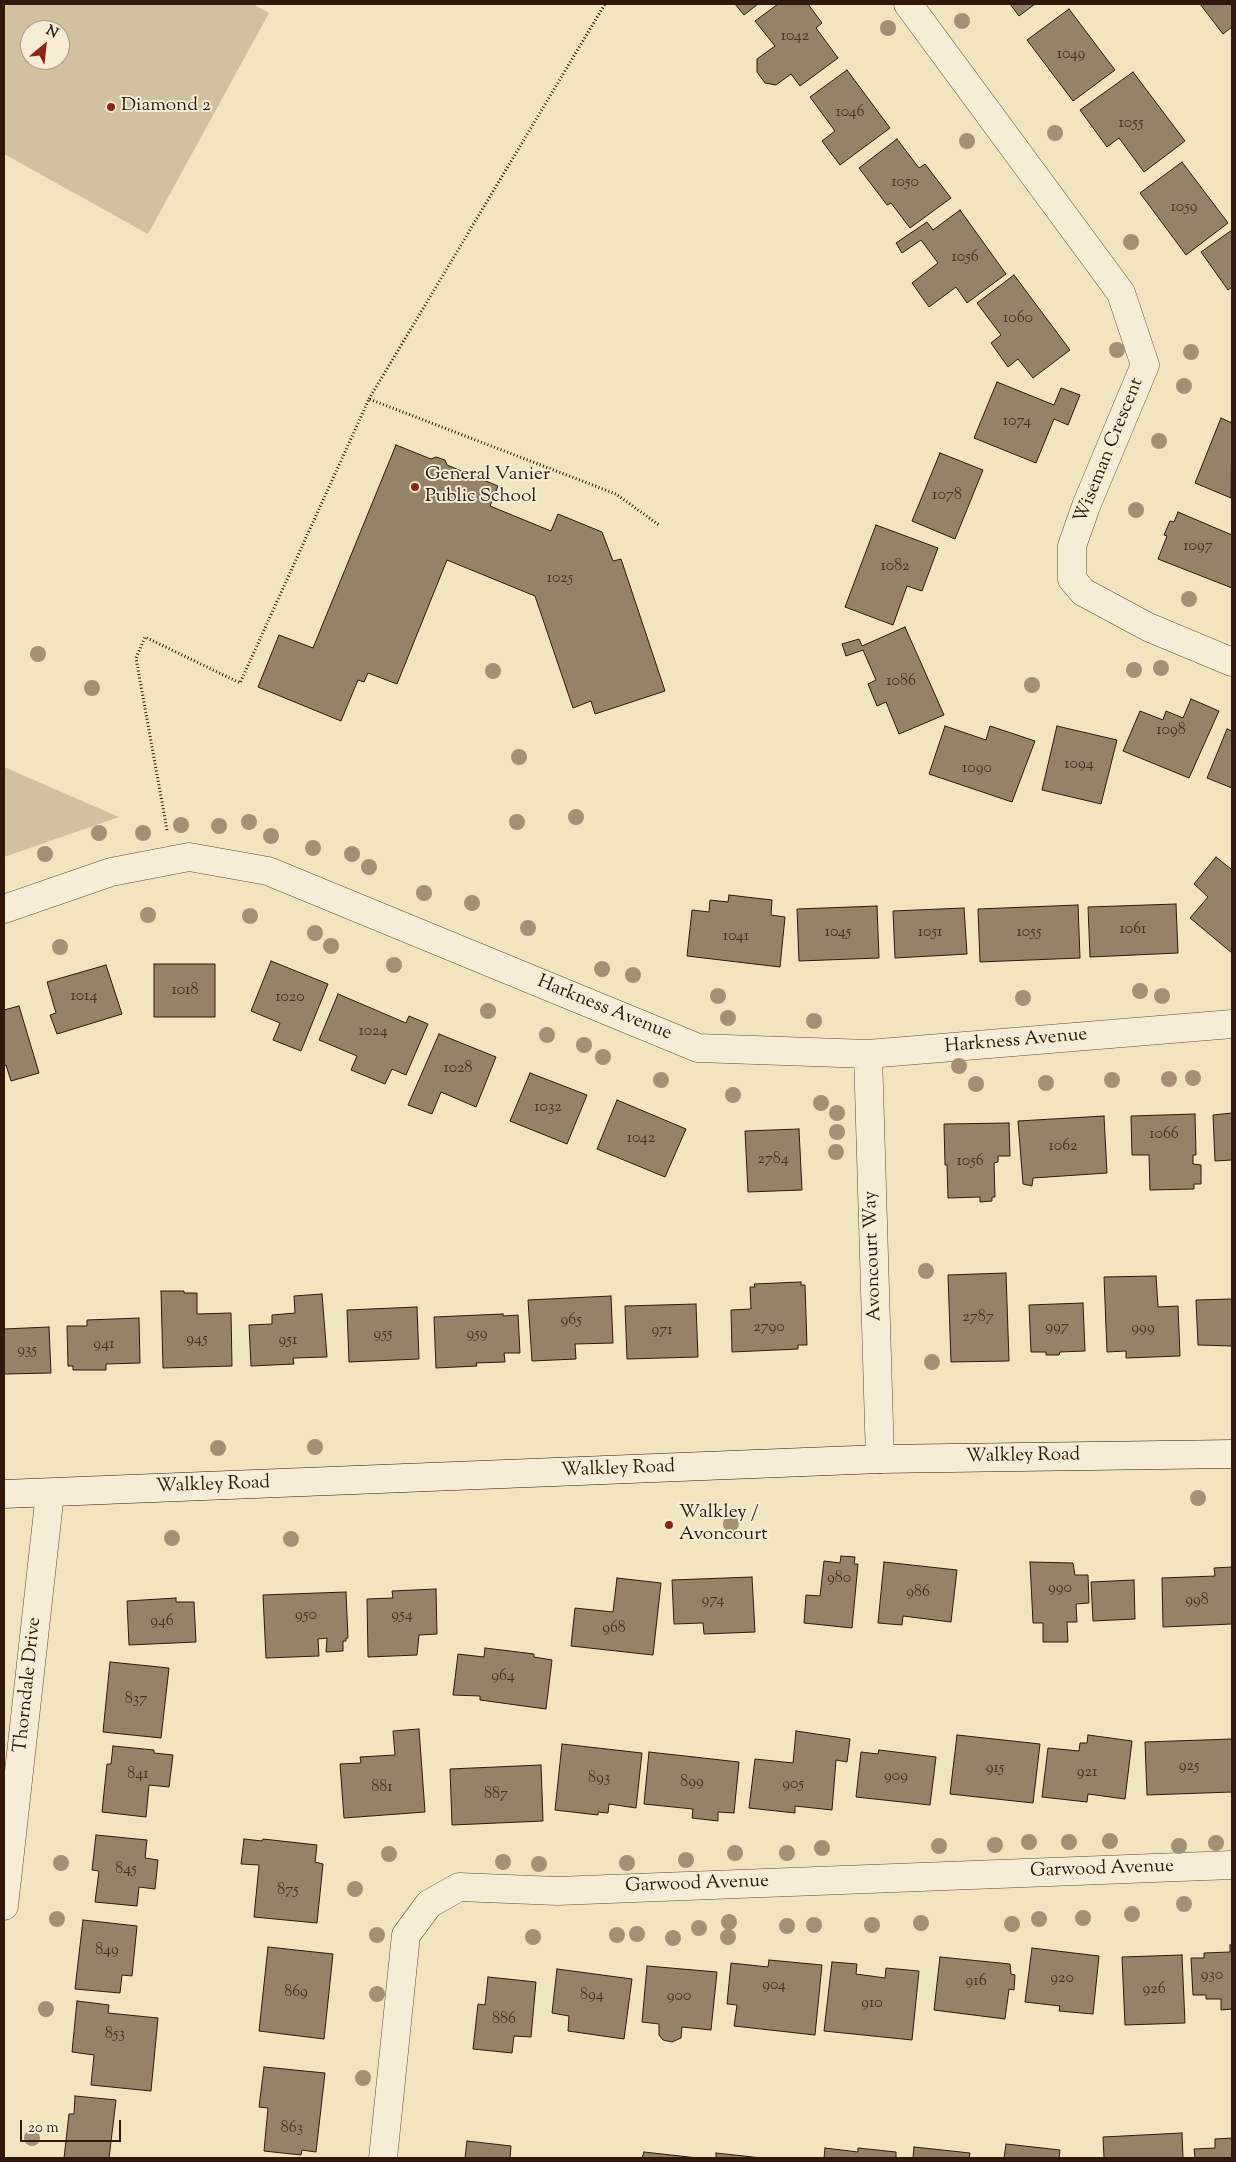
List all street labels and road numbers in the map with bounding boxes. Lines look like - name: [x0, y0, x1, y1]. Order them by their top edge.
- street label: Wiseman Crescent: [1070, 375, 1150, 527]
- street label: Harkness Avenue: [533, 972, 675, 1046]
- street label: Harkness Avenue: [944, 1024, 1088, 1060]
- street label: Avoncourt Way: [860, 1190, 888, 1322]
- street label: Walkley Road: [966, 1445, 1080, 1469]
- street label: Walkley Road: [560, 1457, 676, 1483]
- street label: Walkley Road: [155, 1473, 271, 1499]
- street label: Thorndale Drive: [11, 1616, 47, 1754]
- street label: Garwood Avenue: [1030, 1856, 1174, 1884]
- street label: Garwood Avenue: [625, 1871, 769, 1899]

